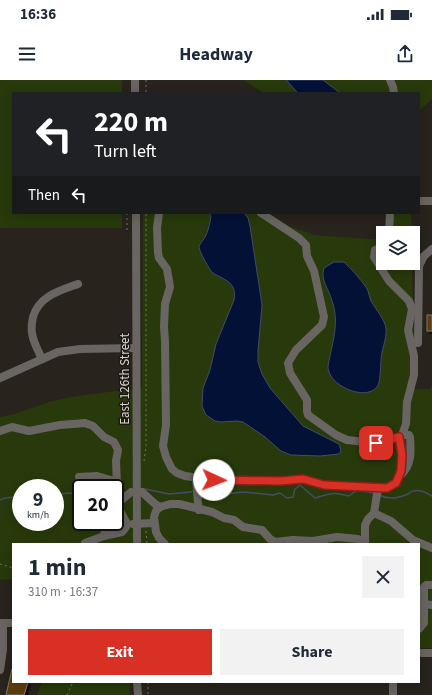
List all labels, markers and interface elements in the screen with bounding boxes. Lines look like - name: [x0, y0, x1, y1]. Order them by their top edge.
- text: 16:36: [20, 4, 56, 25]
- text: Headway: [179, 42, 253, 67]
- icon: menu: [16, 43, 38, 65]
- icon: share: [394, 43, 416, 65]
- text: 220 m: [94, 102, 168, 142]
- icon: left: [28, 108, 80, 160]
- text: Turn left: [94, 139, 156, 164]
- icon: left: [68, 184, 90, 206]
- text: Then: [28, 185, 60, 206]
- map controls: [376, 226, 420, 270]
- button: layers: [376, 226, 420, 270]
- street label: East 126th Street: [116, 333, 134, 425]
- pin: [359, 426, 393, 460]
- icon: arrive: [365, 432, 387, 454]
- position arrow: [193, 459, 235, 501]
- speed limit sign: 20: [72, 479, 124, 531]
- text: 9: [33, 486, 43, 514]
- text: km/h: [27, 508, 49, 522]
- text: 1 min: [28, 550, 86, 585]
- button: close: [362, 556, 404, 598]
- text: 310 m · 16:37: [28, 583, 98, 601]
- button: Exit: [28, 629, 212, 675]
- button: Share: [220, 629, 404, 675]

